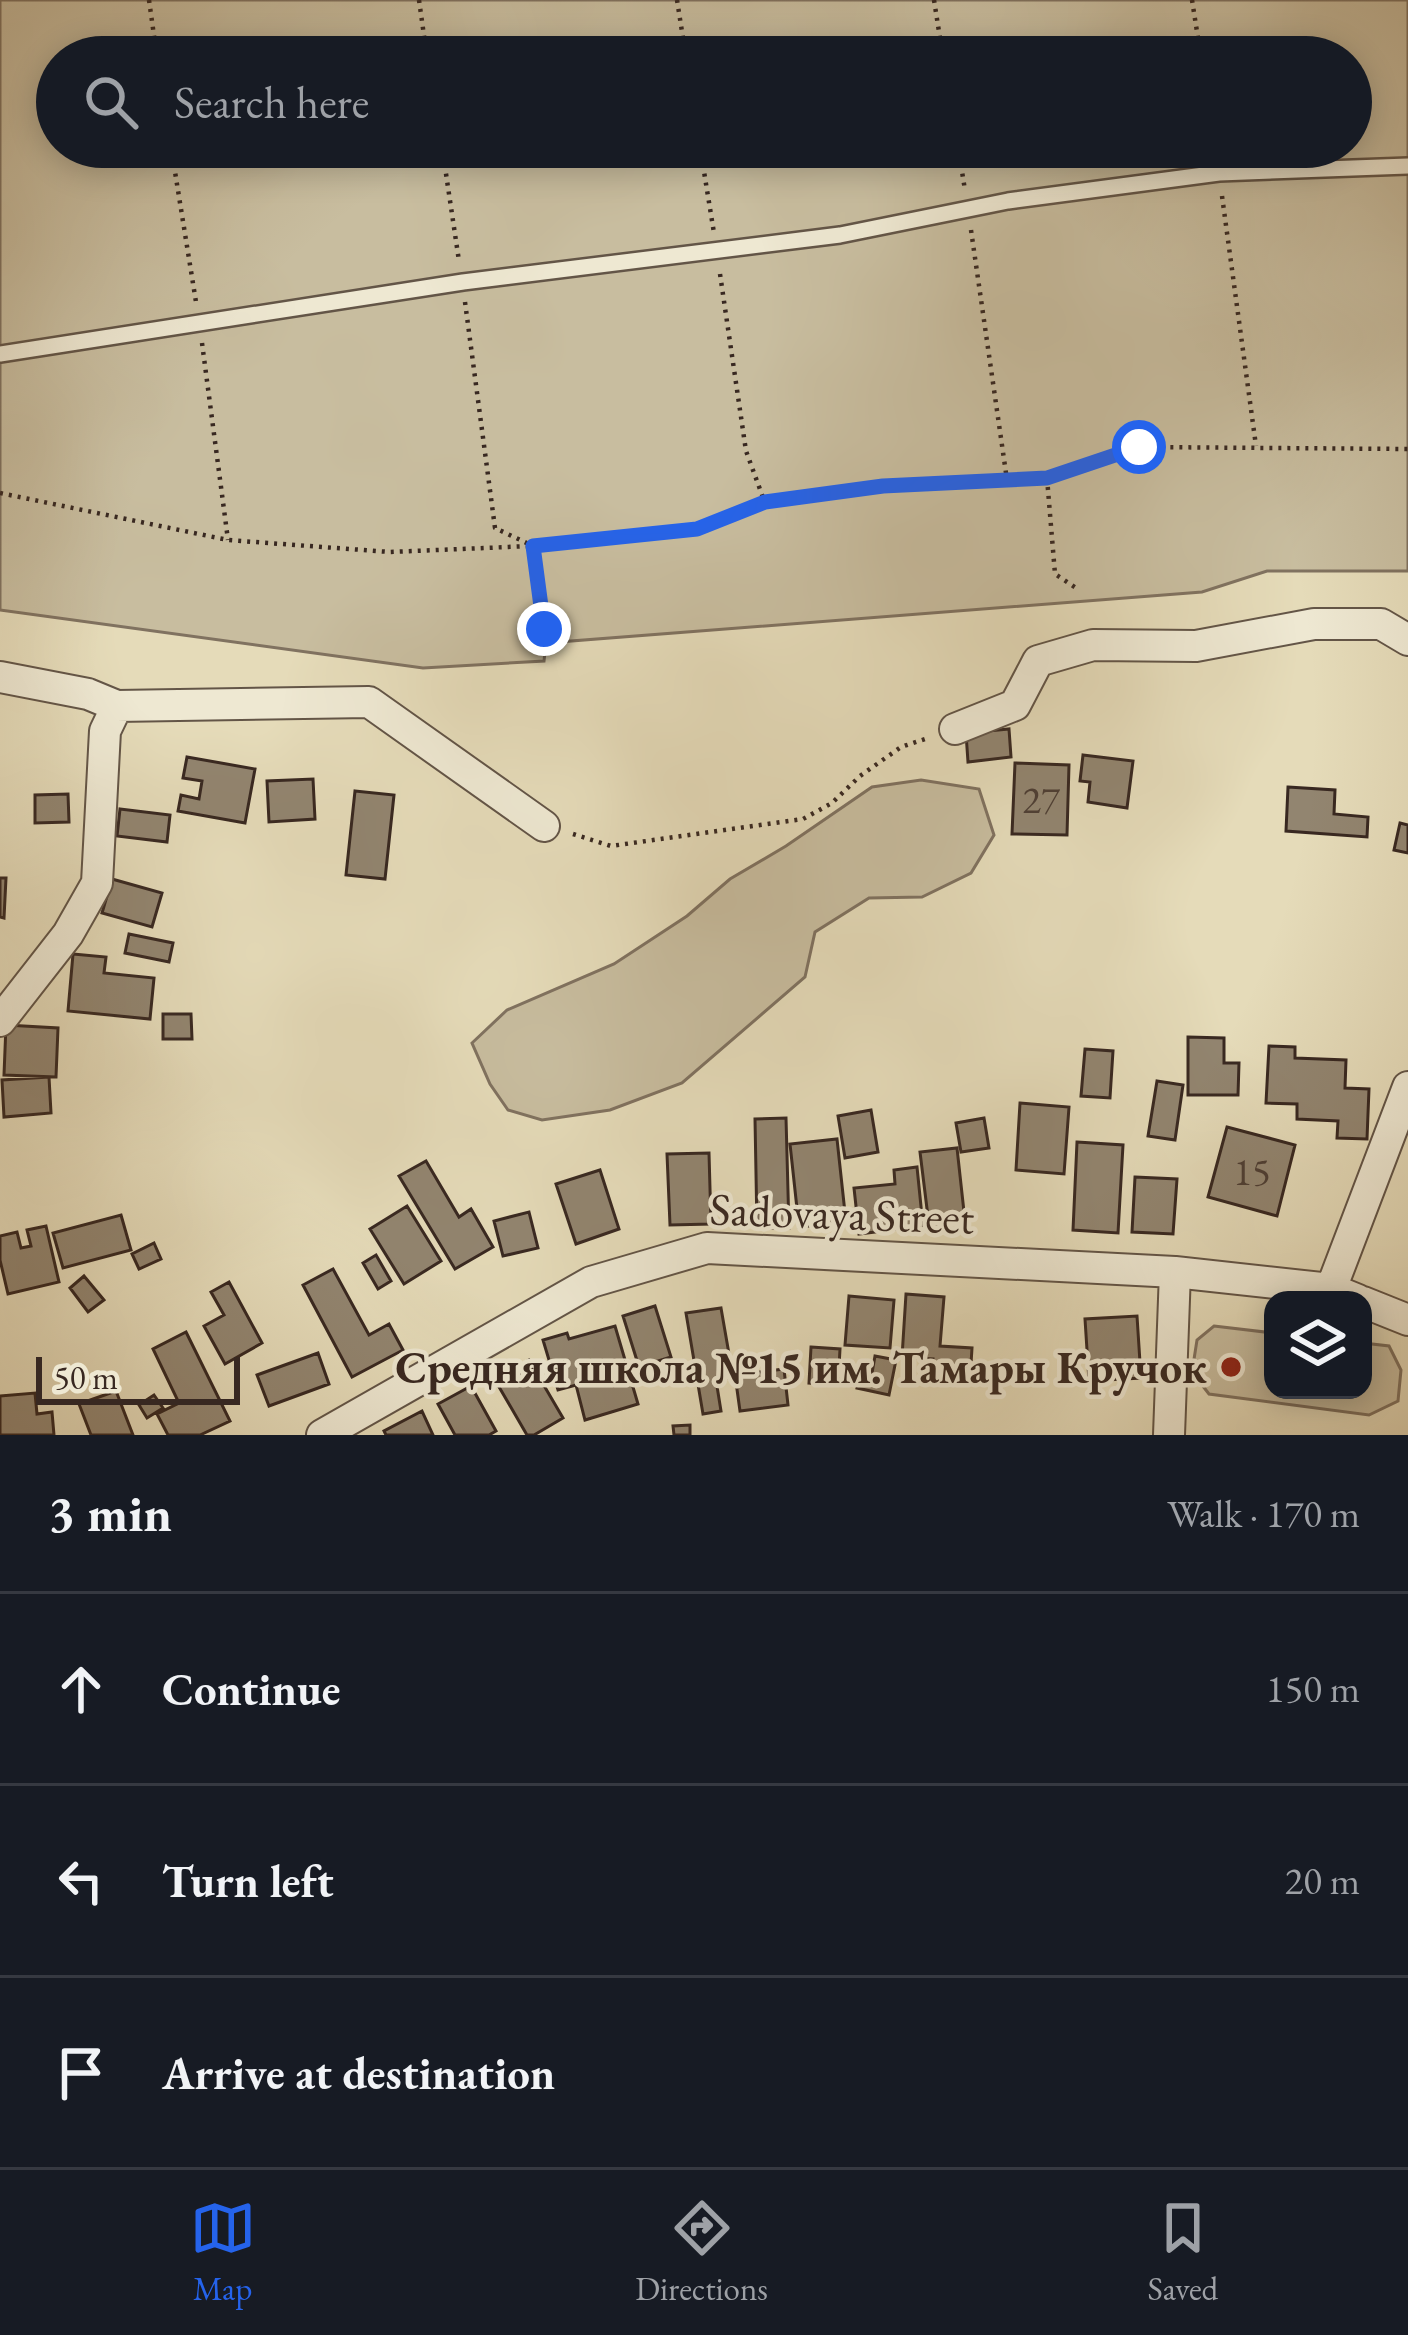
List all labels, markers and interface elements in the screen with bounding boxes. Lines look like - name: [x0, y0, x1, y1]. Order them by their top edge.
- search box: [36, 36, 1372, 168]
- icon: search: [78, 69, 144, 135]
- text: Search here: [174, 73, 369, 131]
- route start: [1112, 420, 1166, 474]
- route end: [517, 602, 571, 656]
- house number: 27: [1022, 774, 1060, 825]
- house number: 15: [1233, 1146, 1271, 1197]
- street label: Sadovaya Street: [709, 1179, 975, 1247]
- map controls: [1264, 1291, 1372, 1399]
- button: layers: [1264, 1291, 1372, 1399]
- place label: Средняя школа №15 им. Тамары Кручок: [395, 1338, 1207, 1396]
- scale bar: [36, 1351, 240, 1404]
- marker: Средняя школа №15 им. Тамары Кручок: [1218, 1354, 1244, 1380]
- text: 50 m: [54, 1356, 118, 1399]
- text: 3 min: [48, 1480, 172, 1546]
- text: Walk · 170 m: [1167, 1488, 1360, 1539]
- icon: ahead: [48, 1656, 114, 1722]
- text: Continue: [162, 1660, 340, 1718]
- text: 150 m: [1266, 1663, 1360, 1714]
- icon: left: [48, 1848, 114, 1914]
- text: Turn left: [162, 1852, 334, 1910]
- text: 20 m: [1284, 1855, 1360, 1906]
- icon: arrive: [48, 2040, 114, 2106]
- text: Arrive at destination: [162, 2044, 555, 2102]
- tab: Map: [190, 2195, 256, 2310]
- tab: Directions: [635, 2195, 768, 2310]
- tab: Saved: [1148, 2195, 1218, 2310]

